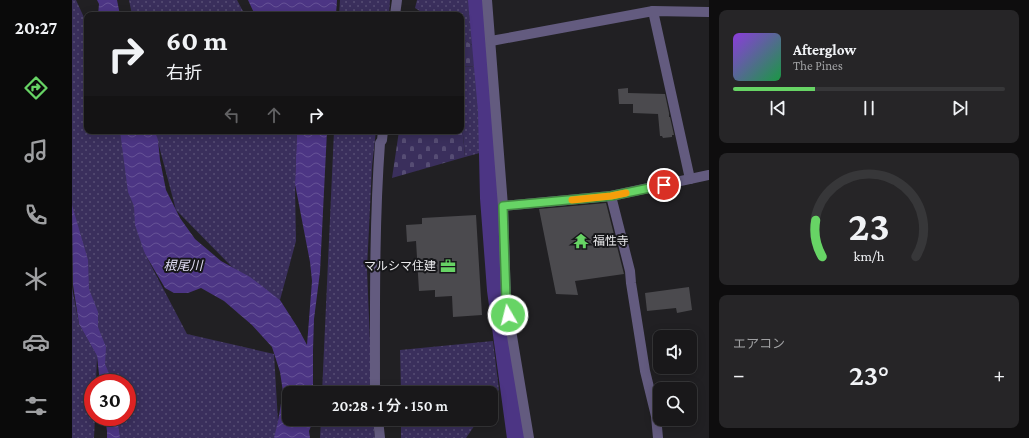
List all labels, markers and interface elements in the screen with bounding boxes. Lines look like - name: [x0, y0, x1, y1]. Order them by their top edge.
- text: 20:27: [15, 18, 57, 38]
- text: 60 m: [166, 25, 227, 56]
- icon: right: [100, 28, 152, 80]
- text: Afterglow: [793, 42, 856, 58]
- text: The Pines: [793, 58, 843, 73]
- text: 右折: [166, 63, 202, 83]
- icon: directions: [22, 74, 50, 102]
- icon: previous: [767, 97, 789, 119]
- icon: pause: [858, 97, 880, 119]
- icon: next: [949, 97, 971, 119]
- icon: left: [221, 104, 243, 126]
- icon: ahead: [263, 104, 285, 126]
- icon: right: [305, 104, 327, 126]
- icon: music: [22, 137, 50, 165]
- pin: [647, 168, 681, 202]
- icon: arrive: [653, 174, 675, 196]
- icon: phone: [22, 201, 50, 229]
- text: 23: [848, 203, 890, 249]
- temple icon: 福性寺: [572, 232, 590, 250]
- place label: 福性寺: [593, 234, 629, 248]
- text: km/h: [854, 248, 885, 264]
- office icon: マルシマ住建: [439, 257, 457, 275]
- water label: 根尾川: [163, 258, 204, 273]
- place label: マルシマ住建: [364, 259, 436, 273]
- icon: climate: [22, 265, 50, 293]
- position arrow: [487, 294, 529, 336]
- icon: car: [22, 328, 50, 356]
- map controls: [653, 330, 697, 426]
- button: sound: [653, 330, 697, 374]
- text: エアコン: [733, 336, 785, 351]
- text: 23°: [849, 358, 889, 391]
- text: −: [733, 362, 745, 387]
- text: +: [993, 362, 1005, 387]
- speed limit sign: 30: [84, 374, 136, 426]
- button: search: [653, 382, 697, 426]
- icon: filters: [22, 392, 50, 420]
- text: 20:28 · 1 分 · 150 m: [332, 398, 448, 414]

